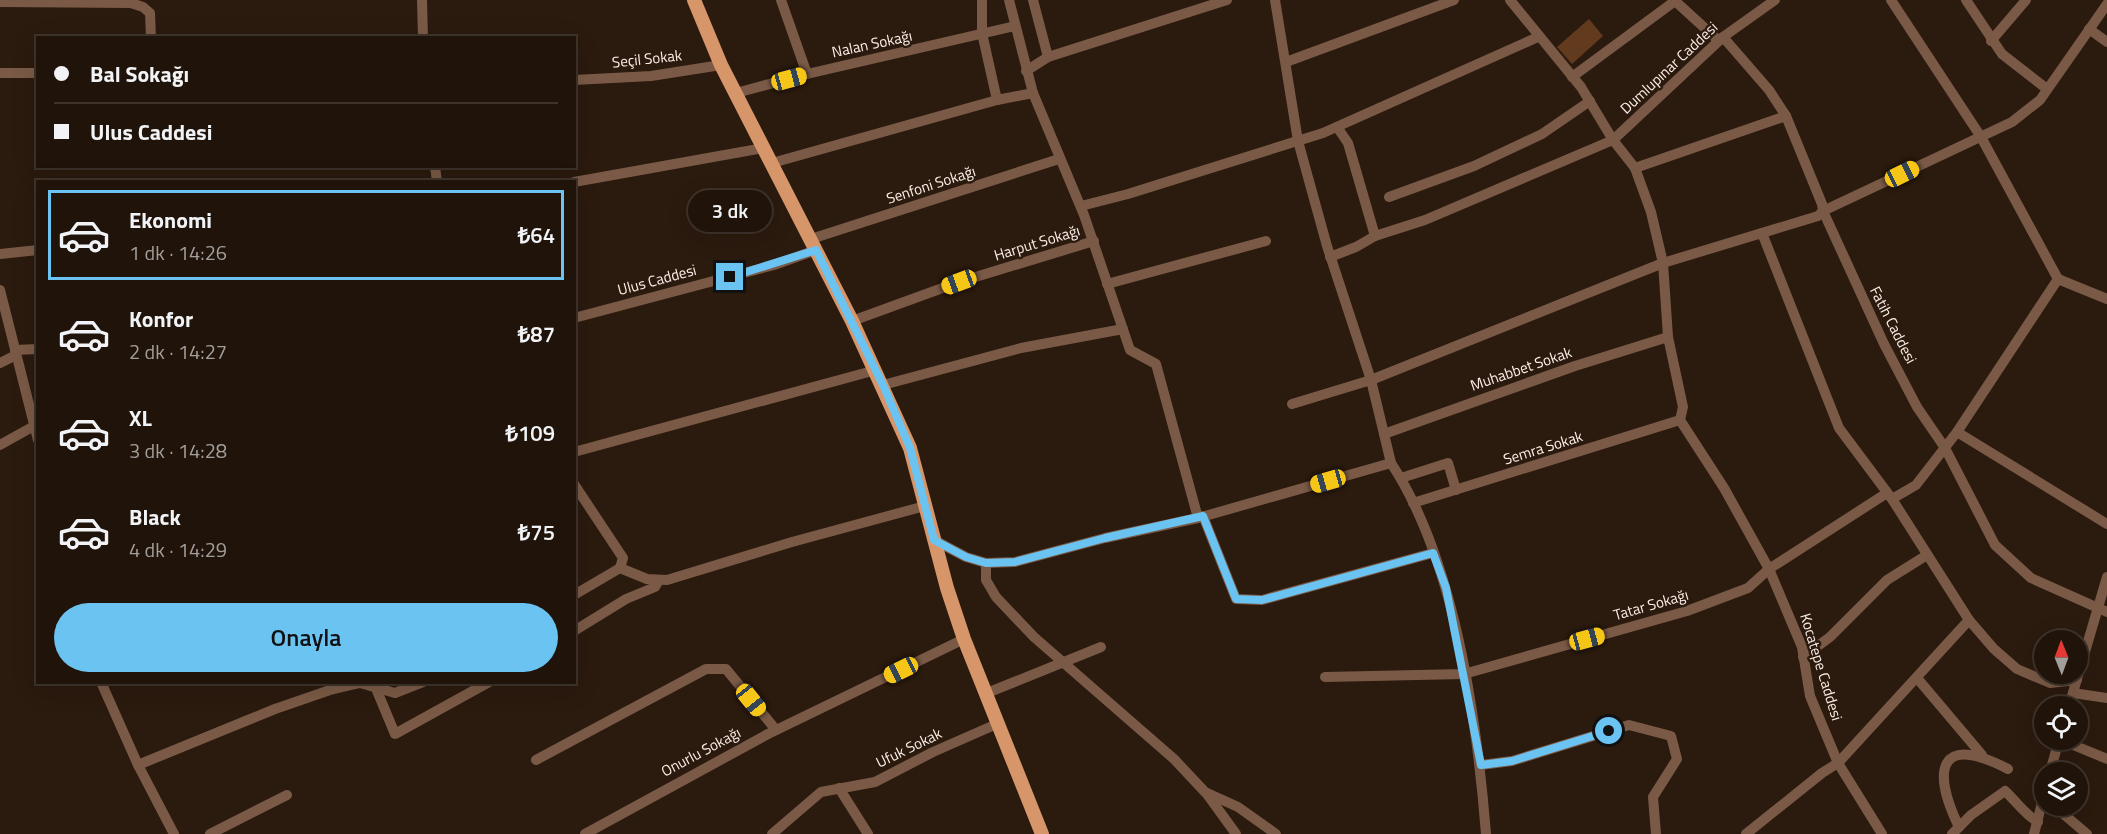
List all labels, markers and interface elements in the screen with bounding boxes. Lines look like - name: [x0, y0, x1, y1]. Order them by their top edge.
- street label: Dumlupınar Caddesi: [1615, 16, 1723, 119]
- street label: Nalan Sokağı: [830, 24, 914, 63]
- street label: Seçil Sokak: [611, 43, 683, 74]
- text: Bal Sokağı: [90, 57, 189, 91]
- car: [769, 66, 809, 92]
- text: Ulus Caddesi: [90, 115, 212, 149]
- car: [1882, 158, 1922, 190]
- street label: Senfoni Sokağı: [883, 159, 979, 210]
- callout: 3 dk: [688, 190, 772, 232]
- text: 3 dk: [712, 195, 748, 226]
- text: Ekonomi: [129, 203, 212, 237]
- icon: car: [57, 208, 111, 262]
- text: ₺64: [518, 218, 555, 252]
- street label: Harput Sokağı: [991, 219, 1083, 267]
- text: 1 dk · 14:26: [129, 237, 227, 268]
- street label: Ulus Caddesi: [615, 258, 699, 301]
- route end: [716, 263, 743, 290]
- car: [939, 267, 979, 297]
- street label: Fatih Caddesi: [1864, 282, 1923, 368]
- text: Konfor: [129, 302, 193, 336]
- icon: car: [57, 307, 111, 361]
- text: ₺87: [518, 317, 555, 351]
- text: 2 dk · 14:27: [129, 336, 227, 367]
- street label: Muhabbet Sokak: [1467, 340, 1575, 397]
- text: XL: [129, 401, 152, 435]
- icon: car: [57, 406, 111, 460]
- text: ₺109: [505, 416, 555, 450]
- street label: Semra Sokak: [1500, 425, 1585, 471]
- text: 3 dk · 14:28: [129, 435, 227, 466]
- car: [1308, 467, 1348, 495]
- text: Black: [129, 500, 181, 534]
- icon: car: [57, 505, 111, 559]
- text: ₺75: [518, 515, 555, 549]
- text: 4 dk · 14:29: [129, 534, 227, 565]
- street label: Tatar Sokağı: [1611, 583, 1691, 626]
- button: Onayla: [54, 603, 558, 672]
- street label: Kocatepe Caddesi: [1794, 610, 1849, 723]
- car: [1567, 626, 1607, 652]
- north arrow: [2034, 630, 2088, 684]
- map controls: [2034, 630, 2088, 816]
- car: [881, 654, 921, 686]
- car: [733, 680, 769, 720]
- button: locate: [2034, 696, 2088, 750]
- route start: [1595, 717, 1622, 744]
- street label: Onurlu Sokağı: [657, 721, 745, 782]
- street label: Ufuk Sokak: [872, 722, 946, 773]
- button: layers: [2034, 762, 2088, 816]

